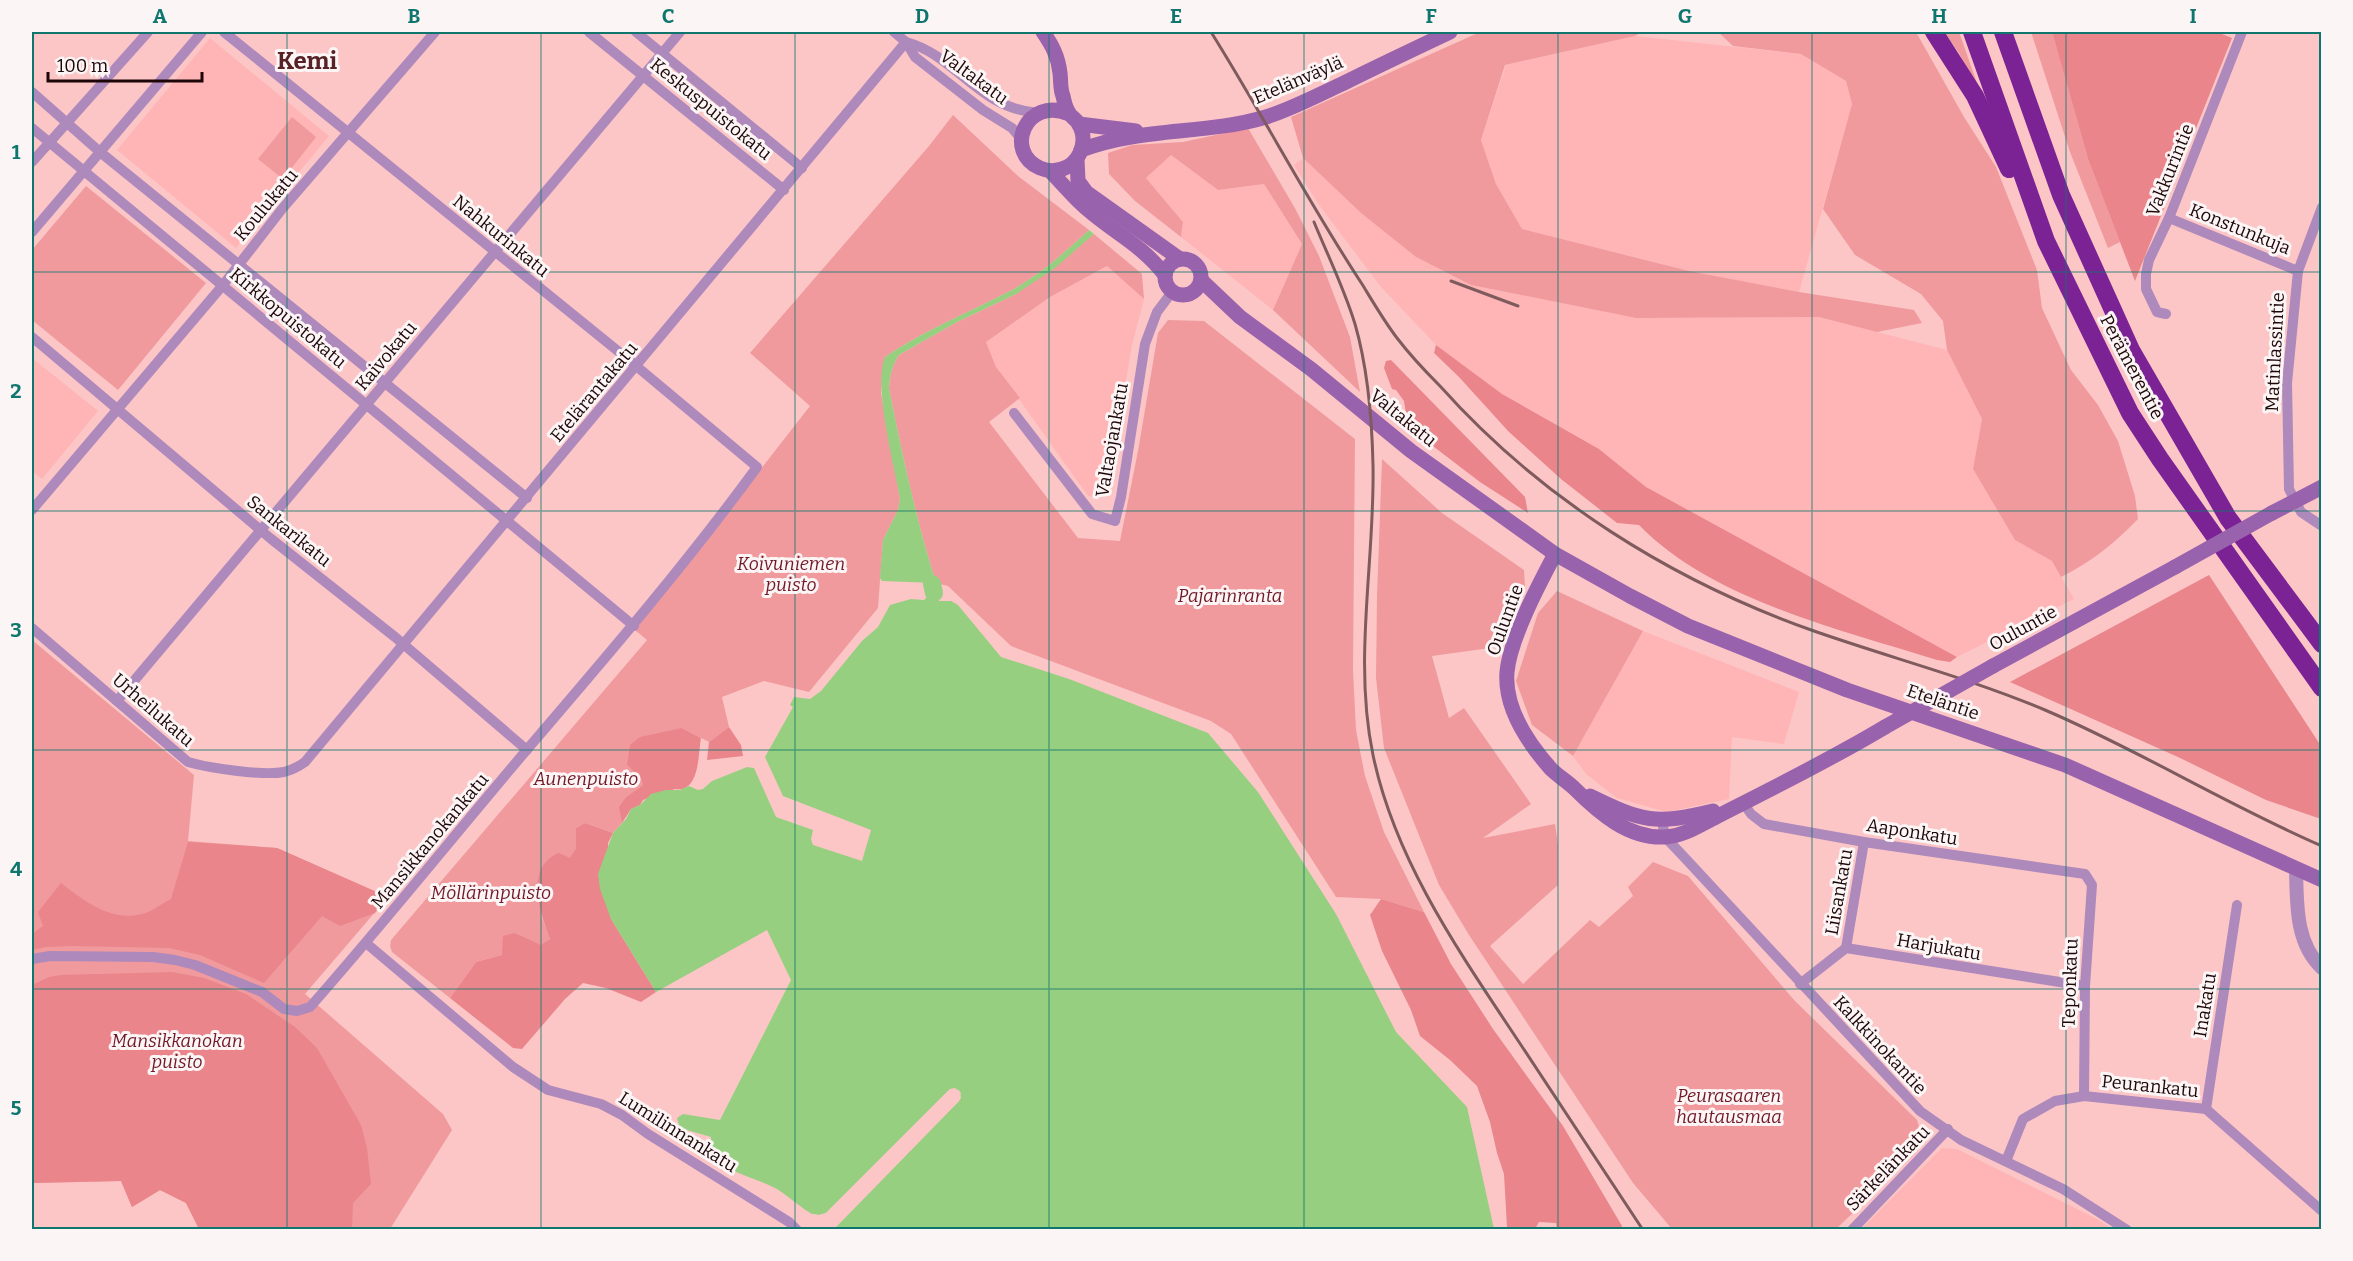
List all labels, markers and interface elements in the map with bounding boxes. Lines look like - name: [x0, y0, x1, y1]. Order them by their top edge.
- text: A: [153, 4, 168, 28]
- text: B: [408, 4, 421, 28]
- text: C: [662, 4, 674, 28]
- text: D: [915, 4, 929, 28]
- text: E: [1170, 4, 1182, 28]
- text: F: [1425, 4, 1437, 28]
- text: G: [1678, 4, 1692, 28]
- text: H: [1931, 4, 1947, 28]
- text: I: [2189, 4, 2197, 28]
- scale bar: [48, 45, 202, 83]
- street label: Valtakatu: [935, 45, 1013, 109]
- district label: Kemi: [277, 47, 337, 75]
- street label: Etelänväylä: [1250, 51, 1346, 109]
- street label: Keskuspuistokatu: [646, 53, 776, 165]
- text: 100 m: [57, 55, 108, 77]
- street label: Vakkurintie: [2141, 120, 2199, 220]
- text: 1: [12, 140, 21, 164]
- street label: Koulukatu: [230, 165, 302, 245]
- street label: Nahkurinkatu: [448, 190, 554, 282]
- street label: Konstunkuja: [2186, 199, 2294, 259]
- street label: Kirkkopuistokatu: [225, 263, 351, 373]
- street label: Matinlassintie: [2261, 292, 2289, 412]
- street label: Perämerentie: [2095, 311, 2169, 423]
- street label: Kaivokatu: [351, 317, 421, 395]
- street label: Etelärantakatu: [546, 337, 642, 447]
- text: 2: [10, 379, 22, 403]
- street label: Valtaojankatu: [1091, 381, 1133, 499]
- street label: Valtakatu: [1365, 384, 1441, 452]
- street label: Sankarikatu: [243, 491, 335, 571]
- park label: Koivuniemen puisto: [737, 553, 845, 596]
- street label: Ouluntie: [1482, 582, 1528, 658]
- park label: Pajarinranta: [1178, 585, 1282, 607]
- street label: Ouluntie: [1985, 600, 2061, 656]
- text: 3: [10, 618, 22, 642]
- street label: Urheilukatu: [108, 669, 198, 751]
- street label: Eteläntie: [1904, 679, 1982, 725]
- park label: Aunenpuisto: [533, 768, 638, 790]
- street label: Mansikkanokankatu: [367, 769, 493, 913]
- street label: Aaponkatu: [1865, 814, 1959, 850]
- street label: Liisankatu: [1821, 847, 1857, 937]
- text: 4: [10, 857, 22, 881]
- park label: Möllärinpuisto: [431, 882, 551, 904]
- street label: Harjukatu: [1895, 929, 1983, 965]
- street label: Teponkatu: [2057, 938, 2083, 1028]
- street label: Inakatu: [2189, 971, 2221, 1039]
- street label: Kalkkinokantie: [1829, 991, 1931, 1099]
- park label: Mansikkanokan puisto: [111, 1030, 243, 1073]
- street label: Peurankatu: [2100, 1070, 2200, 1102]
- park label: Peurasaaren hautausmaa: [1676, 1085, 1782, 1128]
- street label: Lumilinnankatu: [615, 1087, 741, 1177]
- text: 5: [11, 1096, 22, 1120]
- street label: Särkelänkatu: [1842, 1121, 1934, 1215]

